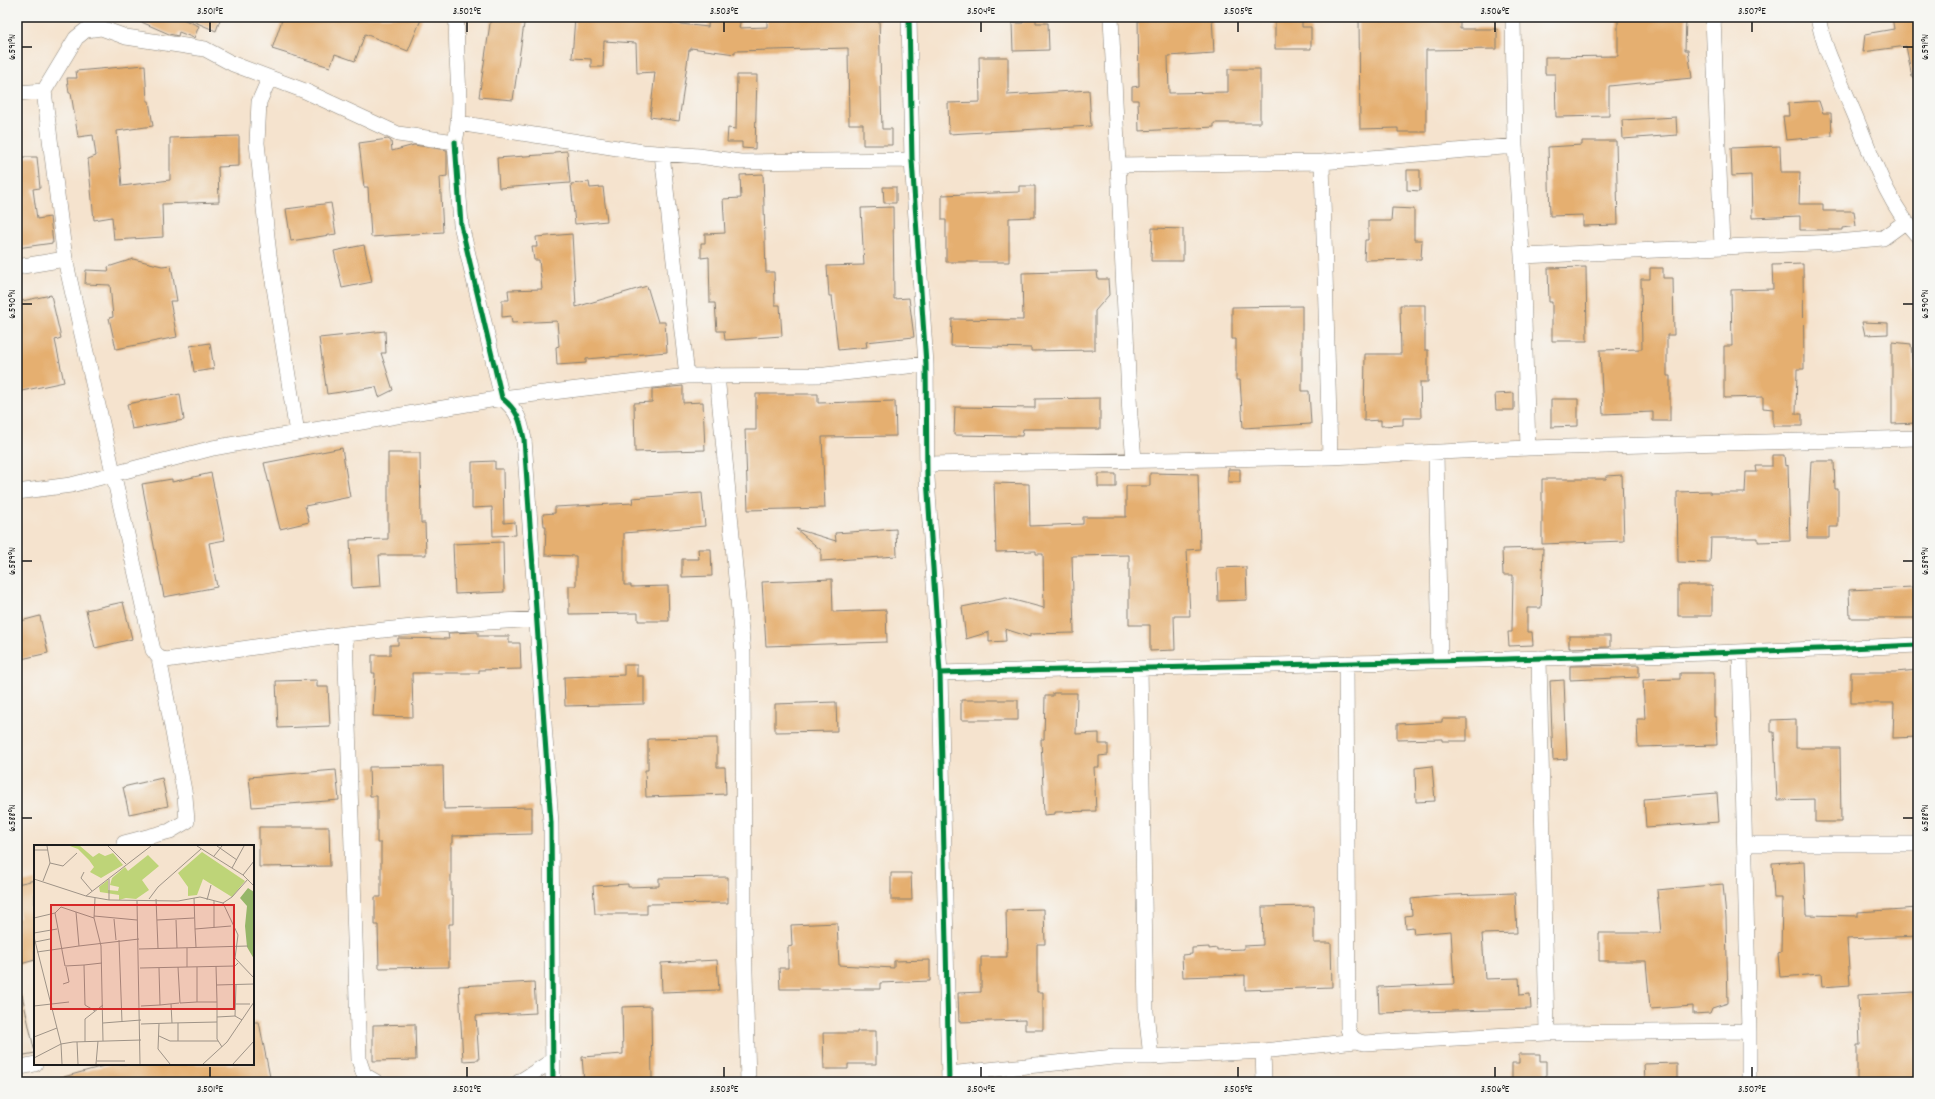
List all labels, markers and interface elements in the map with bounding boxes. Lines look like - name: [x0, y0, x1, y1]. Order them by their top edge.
- text: 3.501°E: [197, 5, 224, 19]
- text: 3.502°E: [453, 5, 482, 19]
- text: 3.503°E: [710, 5, 739, 19]
- text: 3.504°E: [967, 5, 995, 19]
- text: 3.505°E: [1224, 5, 1253, 19]
- text: 3.506°E: [1481, 5, 1510, 19]
- text: 3.507°E: [1738, 5, 1766, 19]
- text: 6.591°N: [6, 34, 20, 60]
- text: 6.591°N: [1919, 34, 1933, 60]
- text: 6.590°N: [6, 289, 20, 319]
- text: 6.590°N: [1919, 289, 1933, 319]
- text: 6.589°N: [6, 547, 20, 575]
- text: 6.589°N: [1919, 547, 1933, 575]
- text: 6.588°N: [6, 804, 20, 832]
- text: 6.588°N: [1919, 804, 1933, 832]
- inset map: [34, 845, 254, 1065]
- text: 3.501°E: [197, 1083, 224, 1097]
- text: 3.502°E: [453, 1083, 482, 1097]
- text: 3.503°E: [710, 1083, 739, 1097]
- text: 3.504°E: [967, 1083, 995, 1097]
- text: 3.505°E: [1224, 1083, 1253, 1097]
- text: 3.506°E: [1481, 1083, 1510, 1097]
- text: 3.507°E: [1738, 1083, 1766, 1097]

